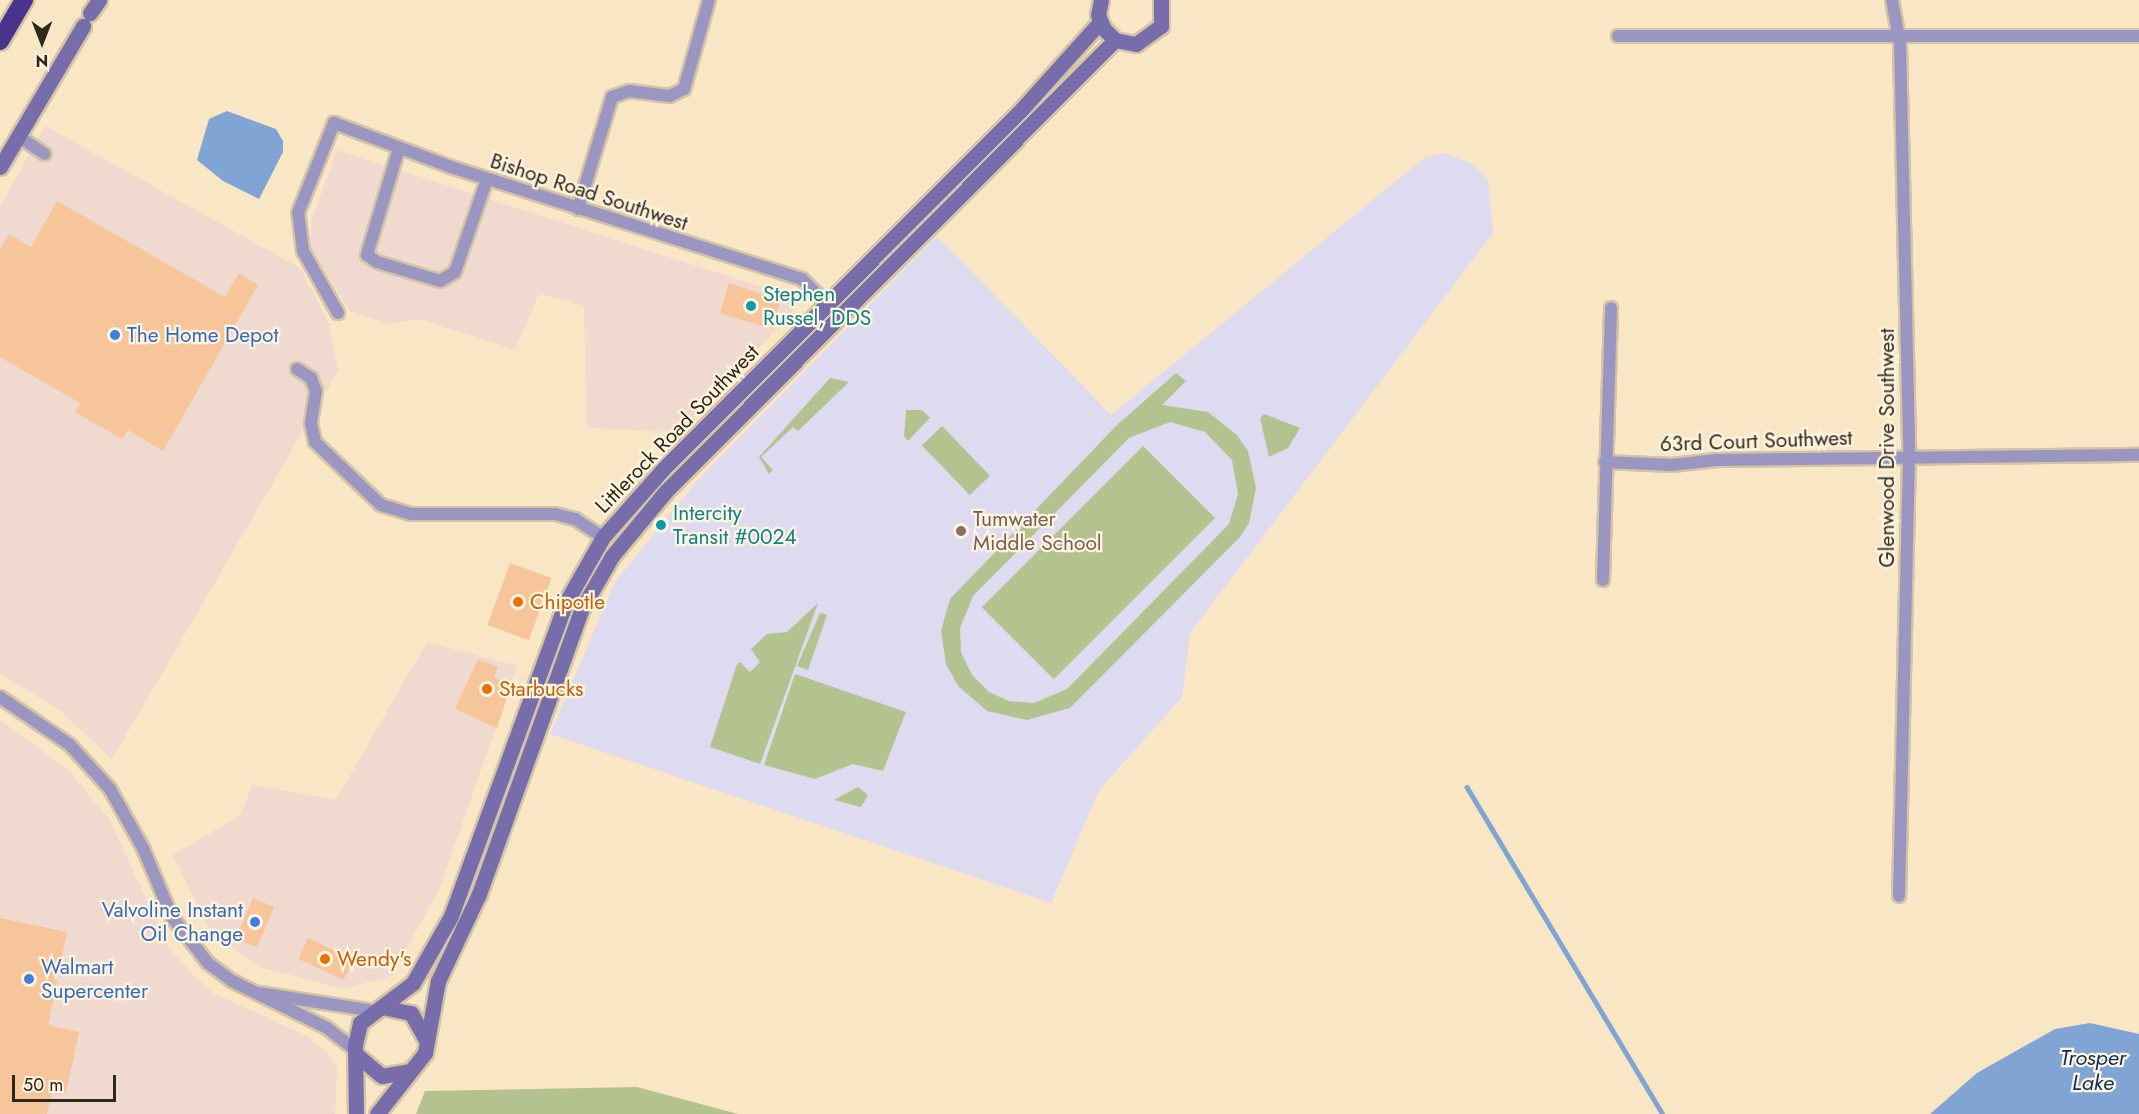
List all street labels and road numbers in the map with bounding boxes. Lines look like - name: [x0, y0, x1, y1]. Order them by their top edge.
- street label: Bishop Road Southwest: [487, 148, 691, 236]
- street label: Glenwood Drive Southwest: [1874, 328, 1900, 568]
- street label: Littlerock Road Southwest: [590, 340, 764, 518]
- street label: 63rd Court Southwest: [1659, 425, 1853, 457]

